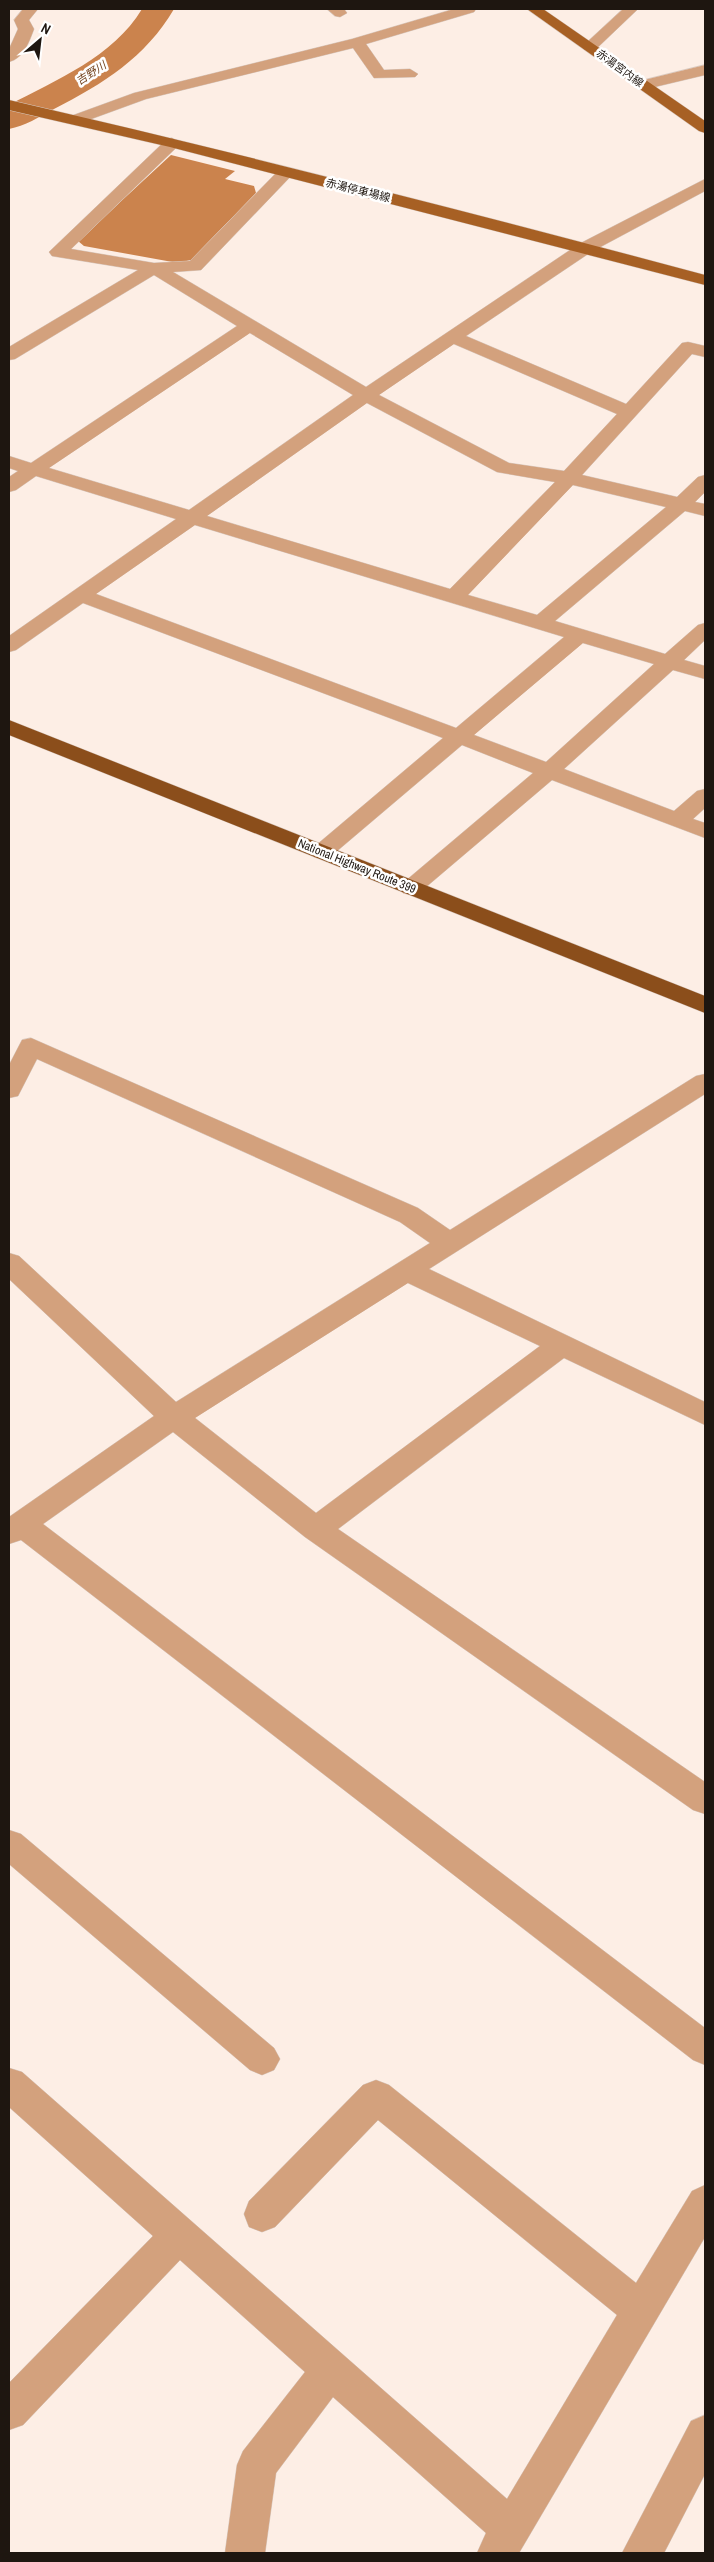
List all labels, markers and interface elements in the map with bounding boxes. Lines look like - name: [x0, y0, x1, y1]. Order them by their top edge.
- north arrow: [15, 15, 65, 65]
- text: N: [38, 19, 54, 38]
- street label: 赤湯宮内線: [594, 46, 646, 90]
- water label: 吉野川: [73, 58, 109, 88]
- street label: 赤湯停車場線: [324, 175, 392, 205]
- street label: National Highway Route 399: [296, 835, 418, 897]

